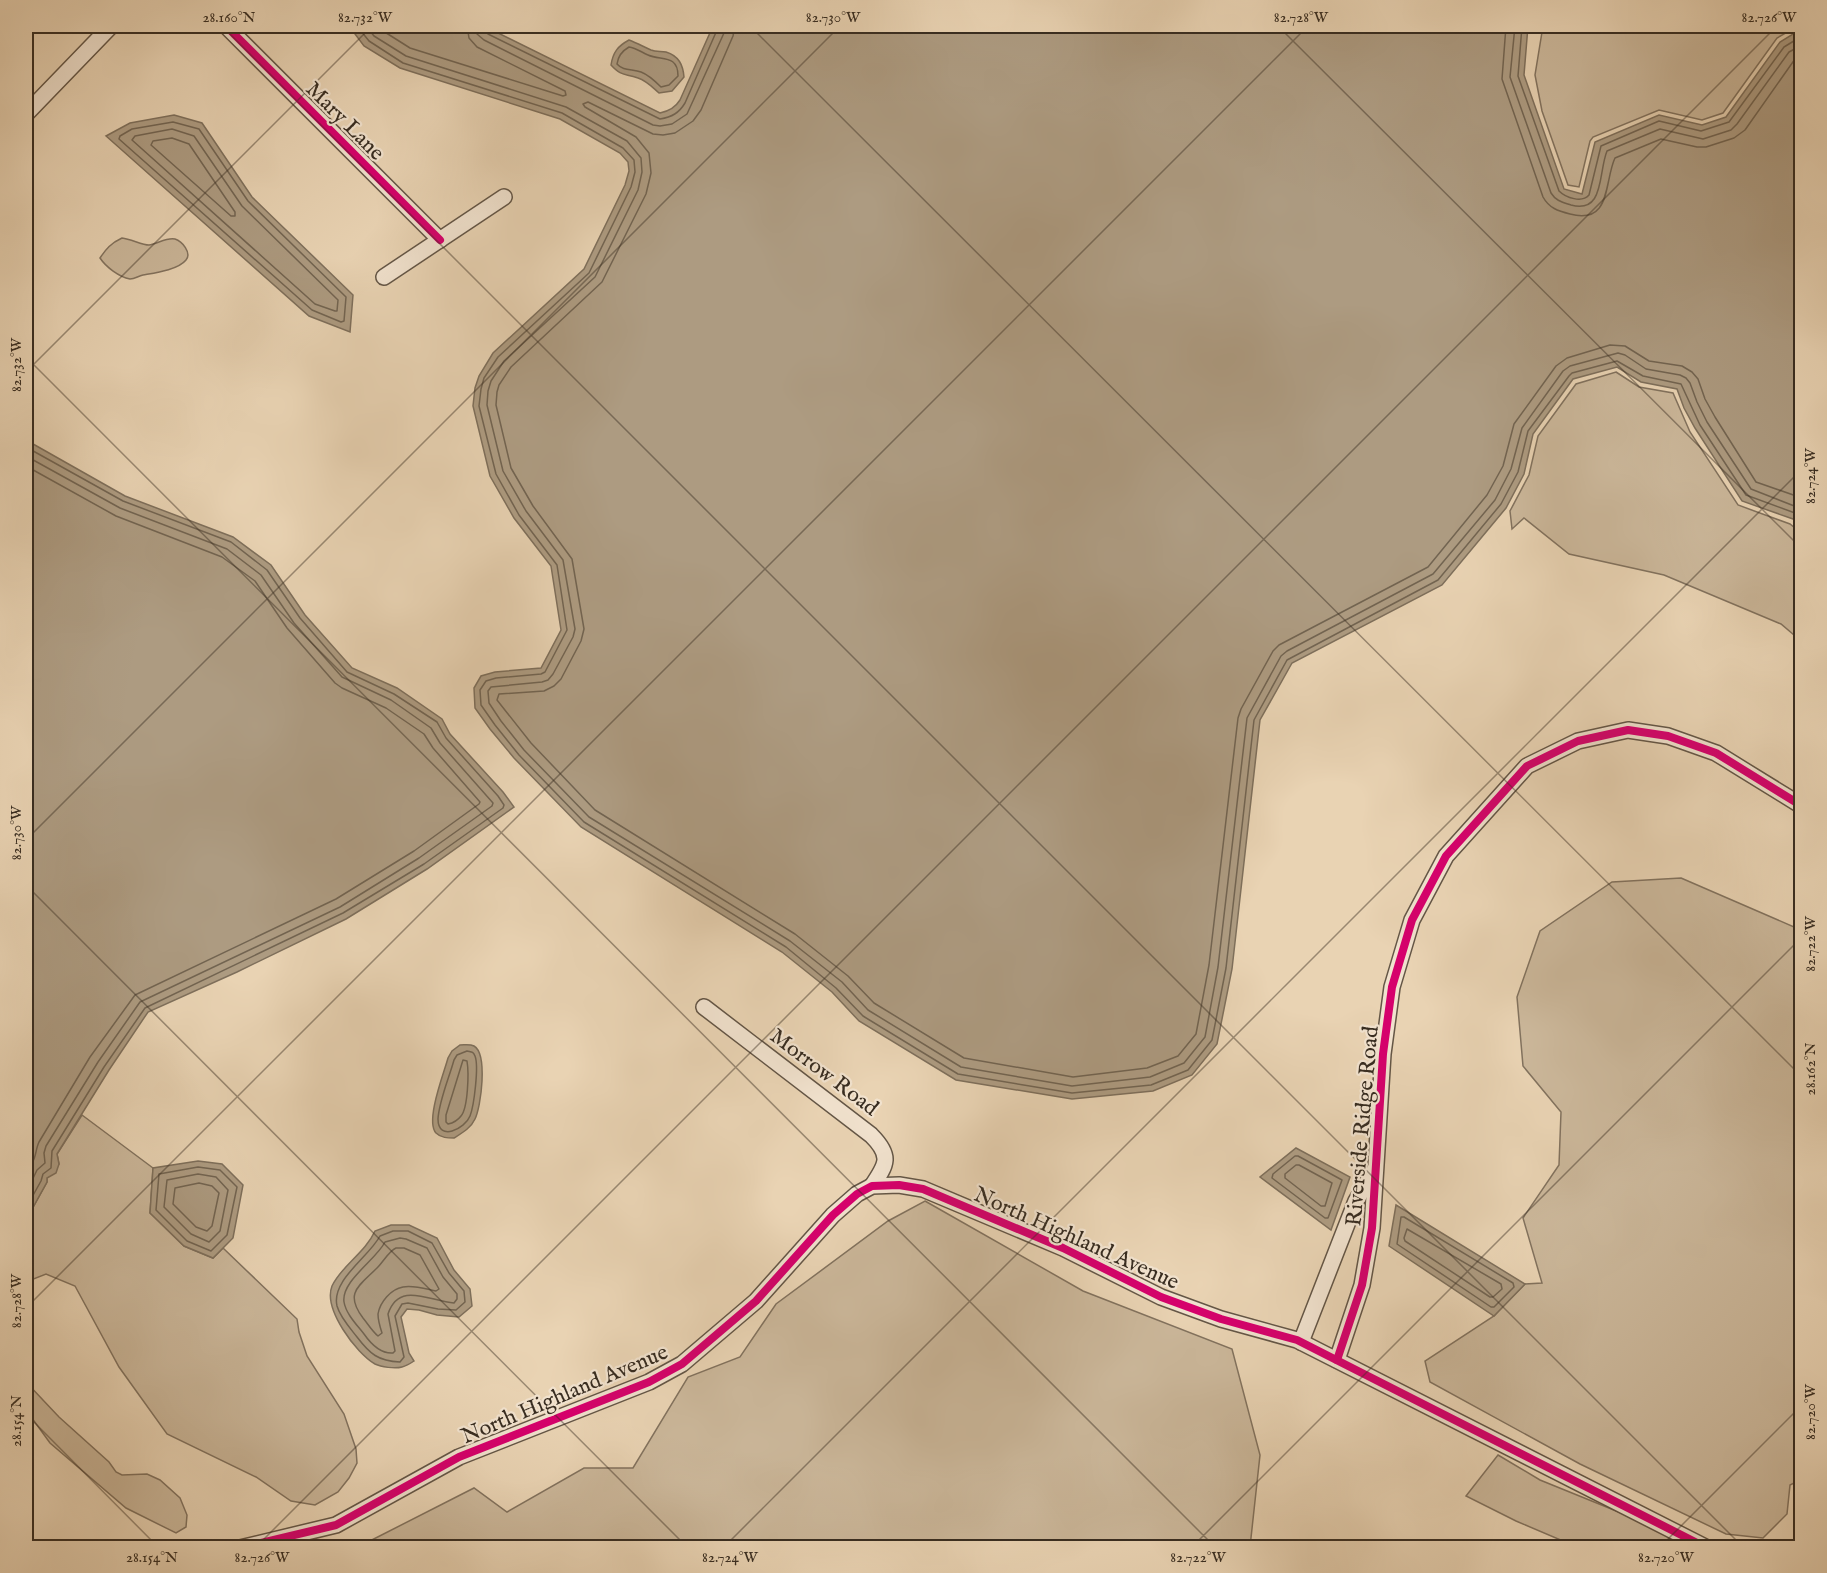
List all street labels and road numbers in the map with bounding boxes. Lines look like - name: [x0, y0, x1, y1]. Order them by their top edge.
- street label: Mary Lane: [299, 76, 390, 167]
- street label: Morrow Road: [764, 1023, 884, 1123]
- street label: Riverside Ridge Road: [1340, 1025, 1386, 1228]
- street label: North Highland Avenue: [969, 1181, 1183, 1297]
- street label: North Highland Avenue: [457, 1339, 672, 1451]

